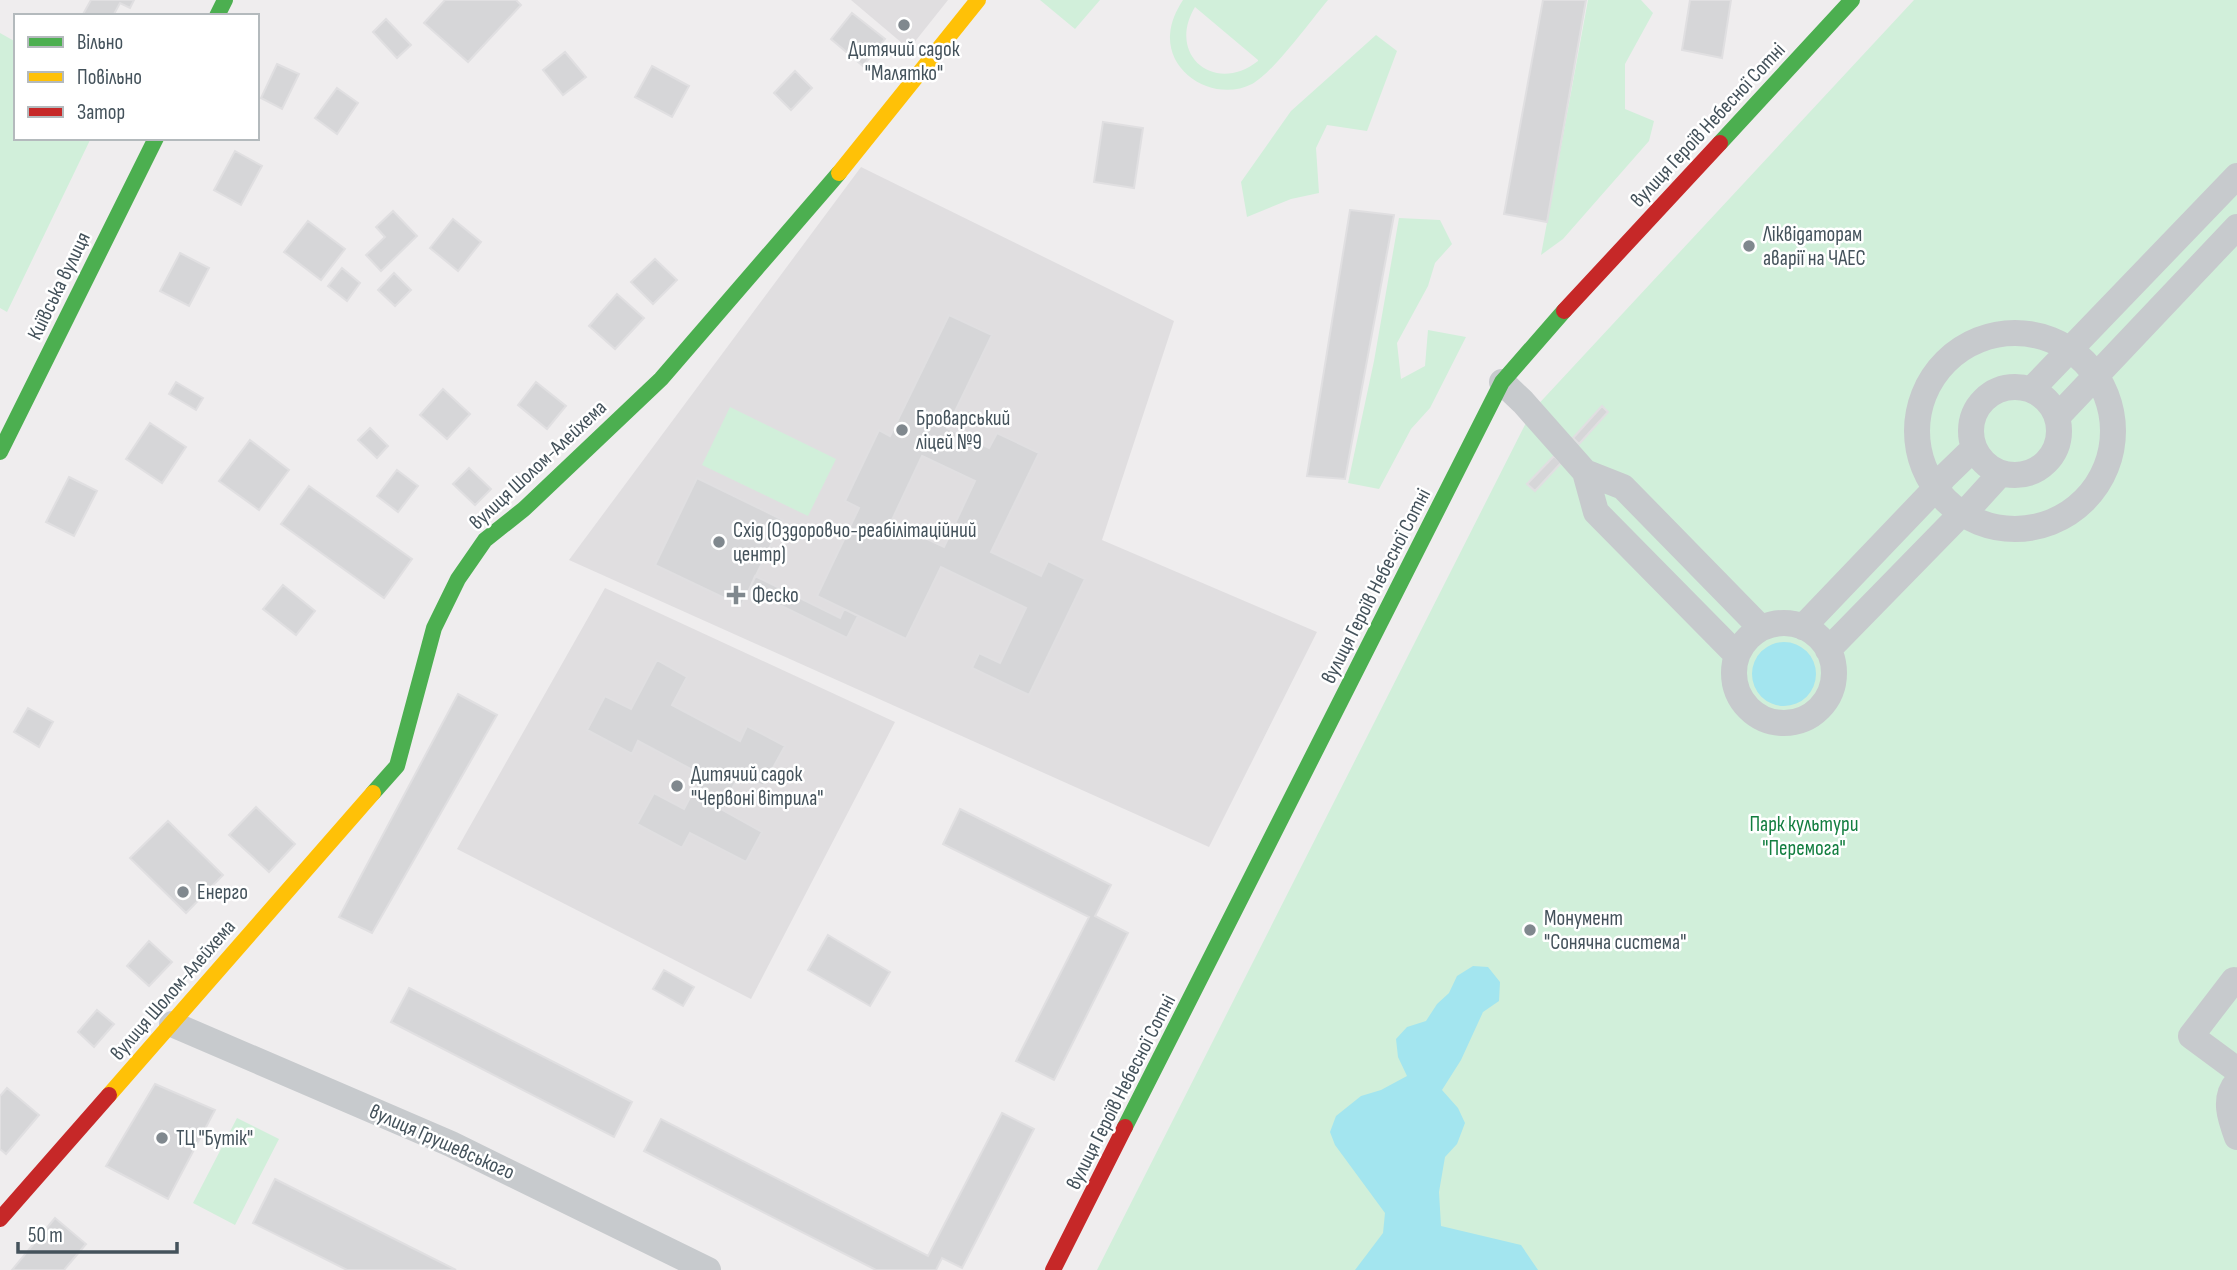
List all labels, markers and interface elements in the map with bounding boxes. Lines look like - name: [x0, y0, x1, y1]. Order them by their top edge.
- legend: [14, 14, 259, 140]
- marker: Дитячий садок "Малятко": [896, 17, 912, 33]
- text: Вільно: [77, 30, 123, 55]
- place label: Дитячий садок "Малятко": [848, 37, 960, 86]
- street label: вулиця Героїв Небесної Сотні: [1625, 38, 1791, 212]
- text: Повільно: [77, 65, 142, 90]
- text: Затор: [77, 100, 125, 125]
- place label: Ліквідаторам аварії на ЧАЕС: [1762, 222, 1866, 271]
- street label: Київська вулиця: [22, 228, 96, 344]
- marker: Ліквідаторам аварії на ЧАЕС: [1741, 238, 1757, 254]
- street label: вулиця Шолом-Алейхема: [464, 395, 612, 535]
- place label: Броварський ліцей №9: [916, 406, 1010, 455]
- marker: Броварський ліцей №9: [894, 422, 910, 438]
- street label: вулиця Героїв Небесної Сотні: [1316, 484, 1436, 688]
- place label: Схід (Оздоровчо-реабілітаційний центр): [733, 518, 977, 567]
- marker: Схід (Оздоровчо-реабілітаційний центр): [711, 534, 727, 550]
- place label: Феско: [752, 583, 799, 608]
- marker: Феско: [726, 585, 746, 605]
- place label: Дитячий садок "Червоні вітрила": [691, 762, 823, 811]
- marker: Дитячий садок "Червоні вітрила": [669, 778, 685, 794]
- park label: Парк культури "Перемога": [1749, 812, 1859, 861]
- place label: Енерго: [197, 880, 248, 905]
- marker: Енерго: [175, 884, 191, 900]
- place label: Монумент "Сонячна система": [1544, 906, 1686, 955]
- street label: вулиця Шолом-Алейхема: [105, 915, 241, 1065]
- marker: Монумент "Сонячна система": [1522, 922, 1538, 938]
- street label: вулиця Героїв Небесної Сотні: [1061, 990, 1181, 1194]
- street label: вулиця Грушевського: [366, 1099, 518, 1185]
- place label: ТЦ "Бутік": [176, 1126, 253, 1151]
- marker: ТЦ "Бутік": [154, 1130, 170, 1146]
- scale bar: [18, 1210, 177, 1254]
- text: 50 m: [28, 1223, 63, 1248]

